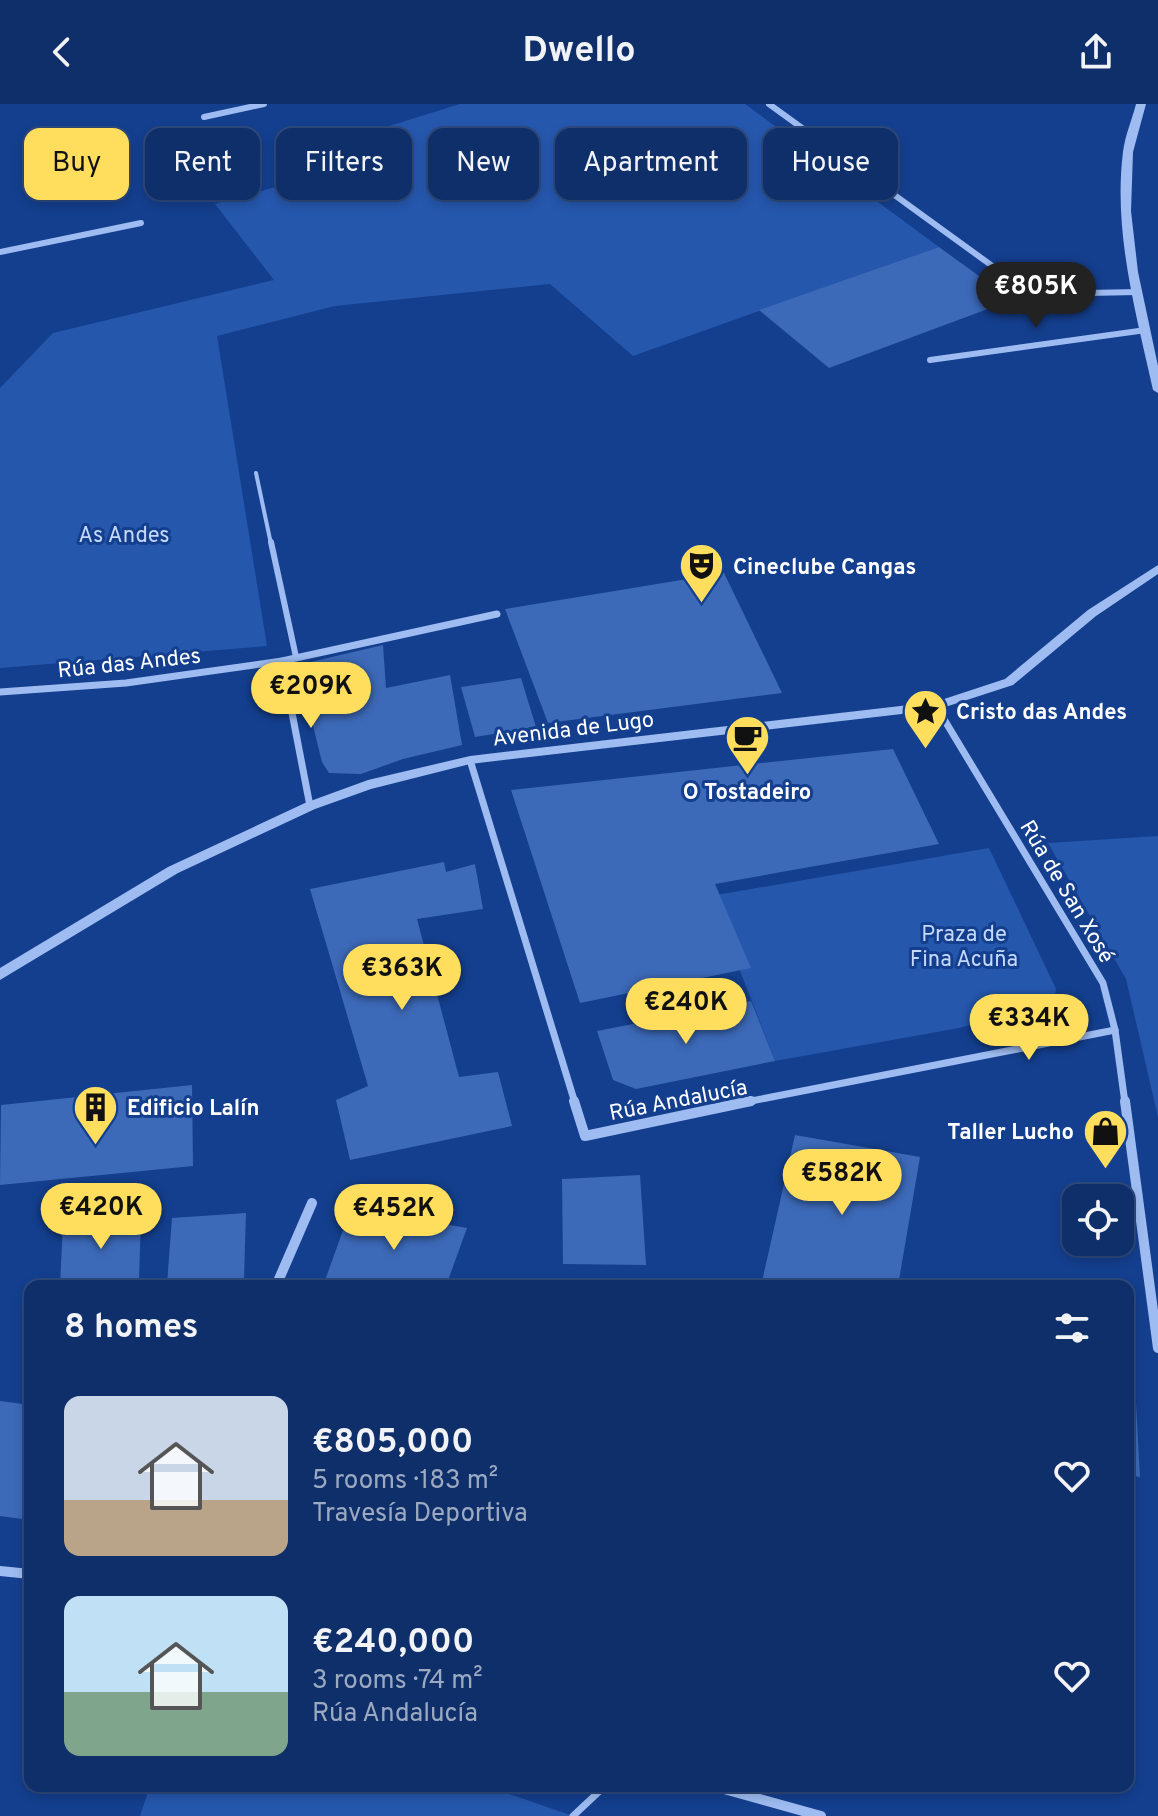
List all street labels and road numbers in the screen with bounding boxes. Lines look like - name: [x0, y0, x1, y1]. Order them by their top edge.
- street label: Rúa das Andes: [56, 644, 202, 685]
- street label: Avenida de Lugo: [491, 707, 656, 754]
- street label: Rúa de San Xosé: [1013, 816, 1119, 969]
- street label: Rúa Andalucía: [607, 1075, 750, 1128]

